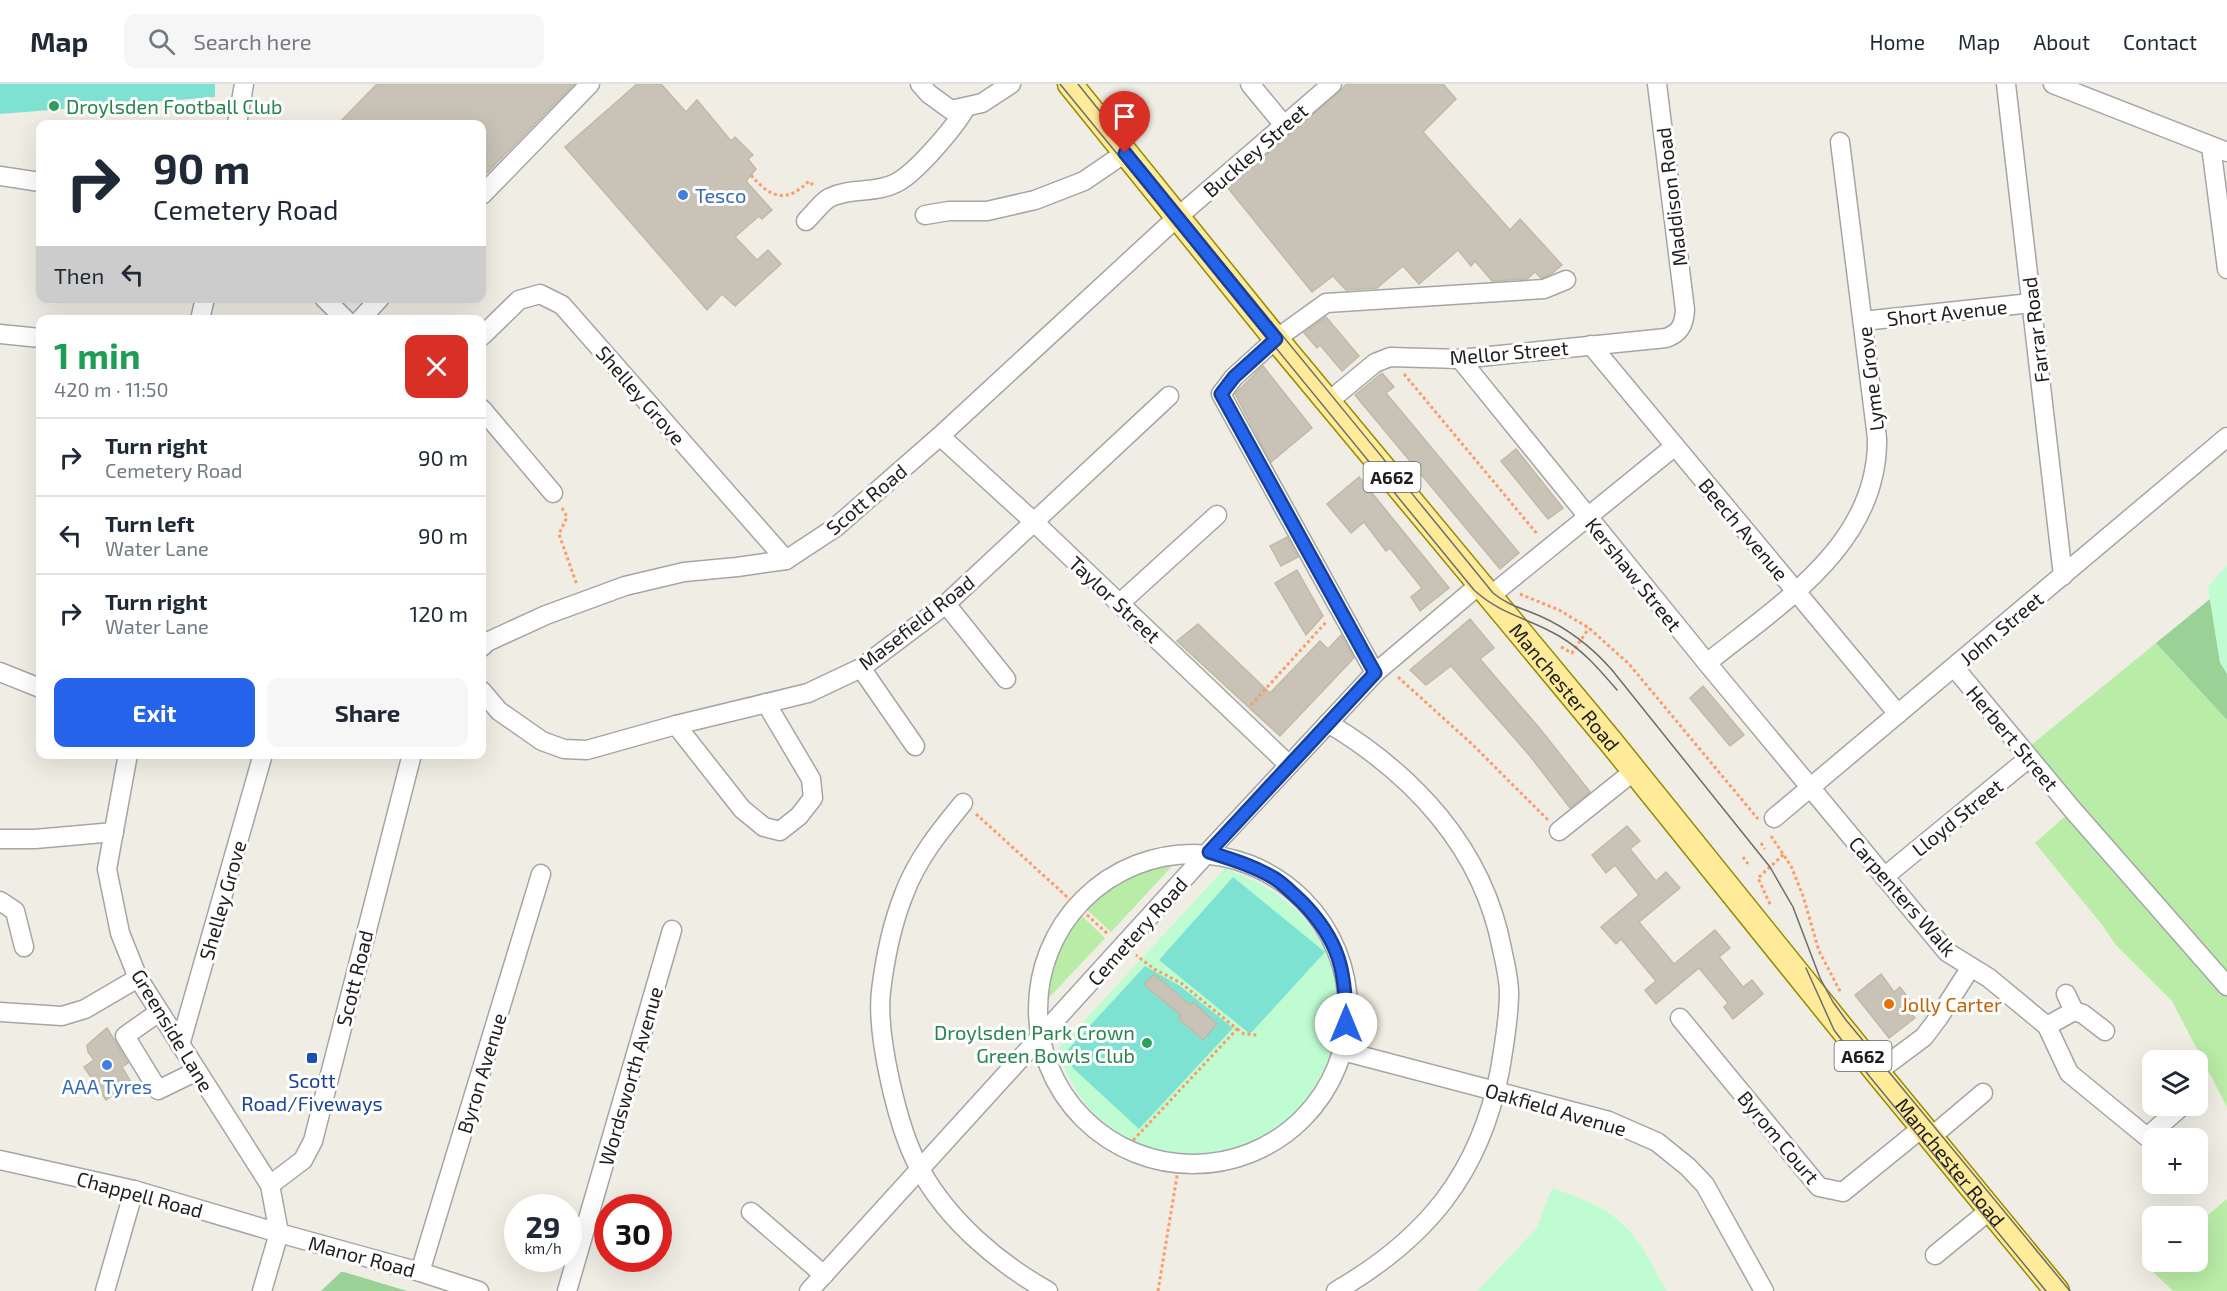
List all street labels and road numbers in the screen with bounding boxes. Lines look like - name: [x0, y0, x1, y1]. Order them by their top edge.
- street label: Buckley Street: [1198, 98, 1312, 202]
- street label: Maddison Road: [1651, 126, 1691, 268]
- street label: Farrar Road: [2017, 276, 2053, 384]
- street label: Short Avenue: [1886, 294, 2008, 330]
- street label: Lyme Grove: [1852, 325, 1888, 433]
- street label: Mellor Street: [1449, 335, 1570, 369]
- street label: Shelley Grove: [591, 341, 691, 449]
- street label: Scott Road: [821, 458, 911, 540]
- road number: A662: [1364, 462, 1420, 492]
- street label: Beech Avenue: [1694, 473, 1794, 585]
- street label: Kershaw Street: [1581, 512, 1687, 636]
- street label: Taylor Street: [1064, 551, 1166, 648]
- street label: Masefield Road: [853, 569, 979, 675]
- street label: John Street: [1954, 586, 2048, 670]
- street label: Manchester Road: [1505, 618, 1625, 755]
- street label: Herbert Street: [1962, 681, 2064, 796]
- street label: Lloyd Street: [1907, 773, 2007, 861]
- street label: Carpenters Walk: [1844, 831, 1962, 961]
- street label: Shelley Grove: [193, 837, 251, 963]
- street label: Cemetery Road: [1082, 872, 1192, 990]
- street label: Scott Road: [331, 928, 377, 1028]
- street label: Greenside Lane: [127, 964, 219, 1096]
- street label: Wordsworth Avenue: [593, 984, 667, 1168]
- street label: Byron Avenue: [451, 1010, 511, 1136]
- road number: A662: [1834, 1041, 1892, 1071]
- street label: Oakfield Avenue: [1483, 1077, 1629, 1141]
- street label: Byrom Court: [1733, 1086, 1825, 1189]
- street label: Manchester Road: [1891, 1093, 2011, 1231]
- street label: Chappell Road: [74, 1166, 206, 1222]
- street label: Manor Road: [306, 1230, 418, 1282]

